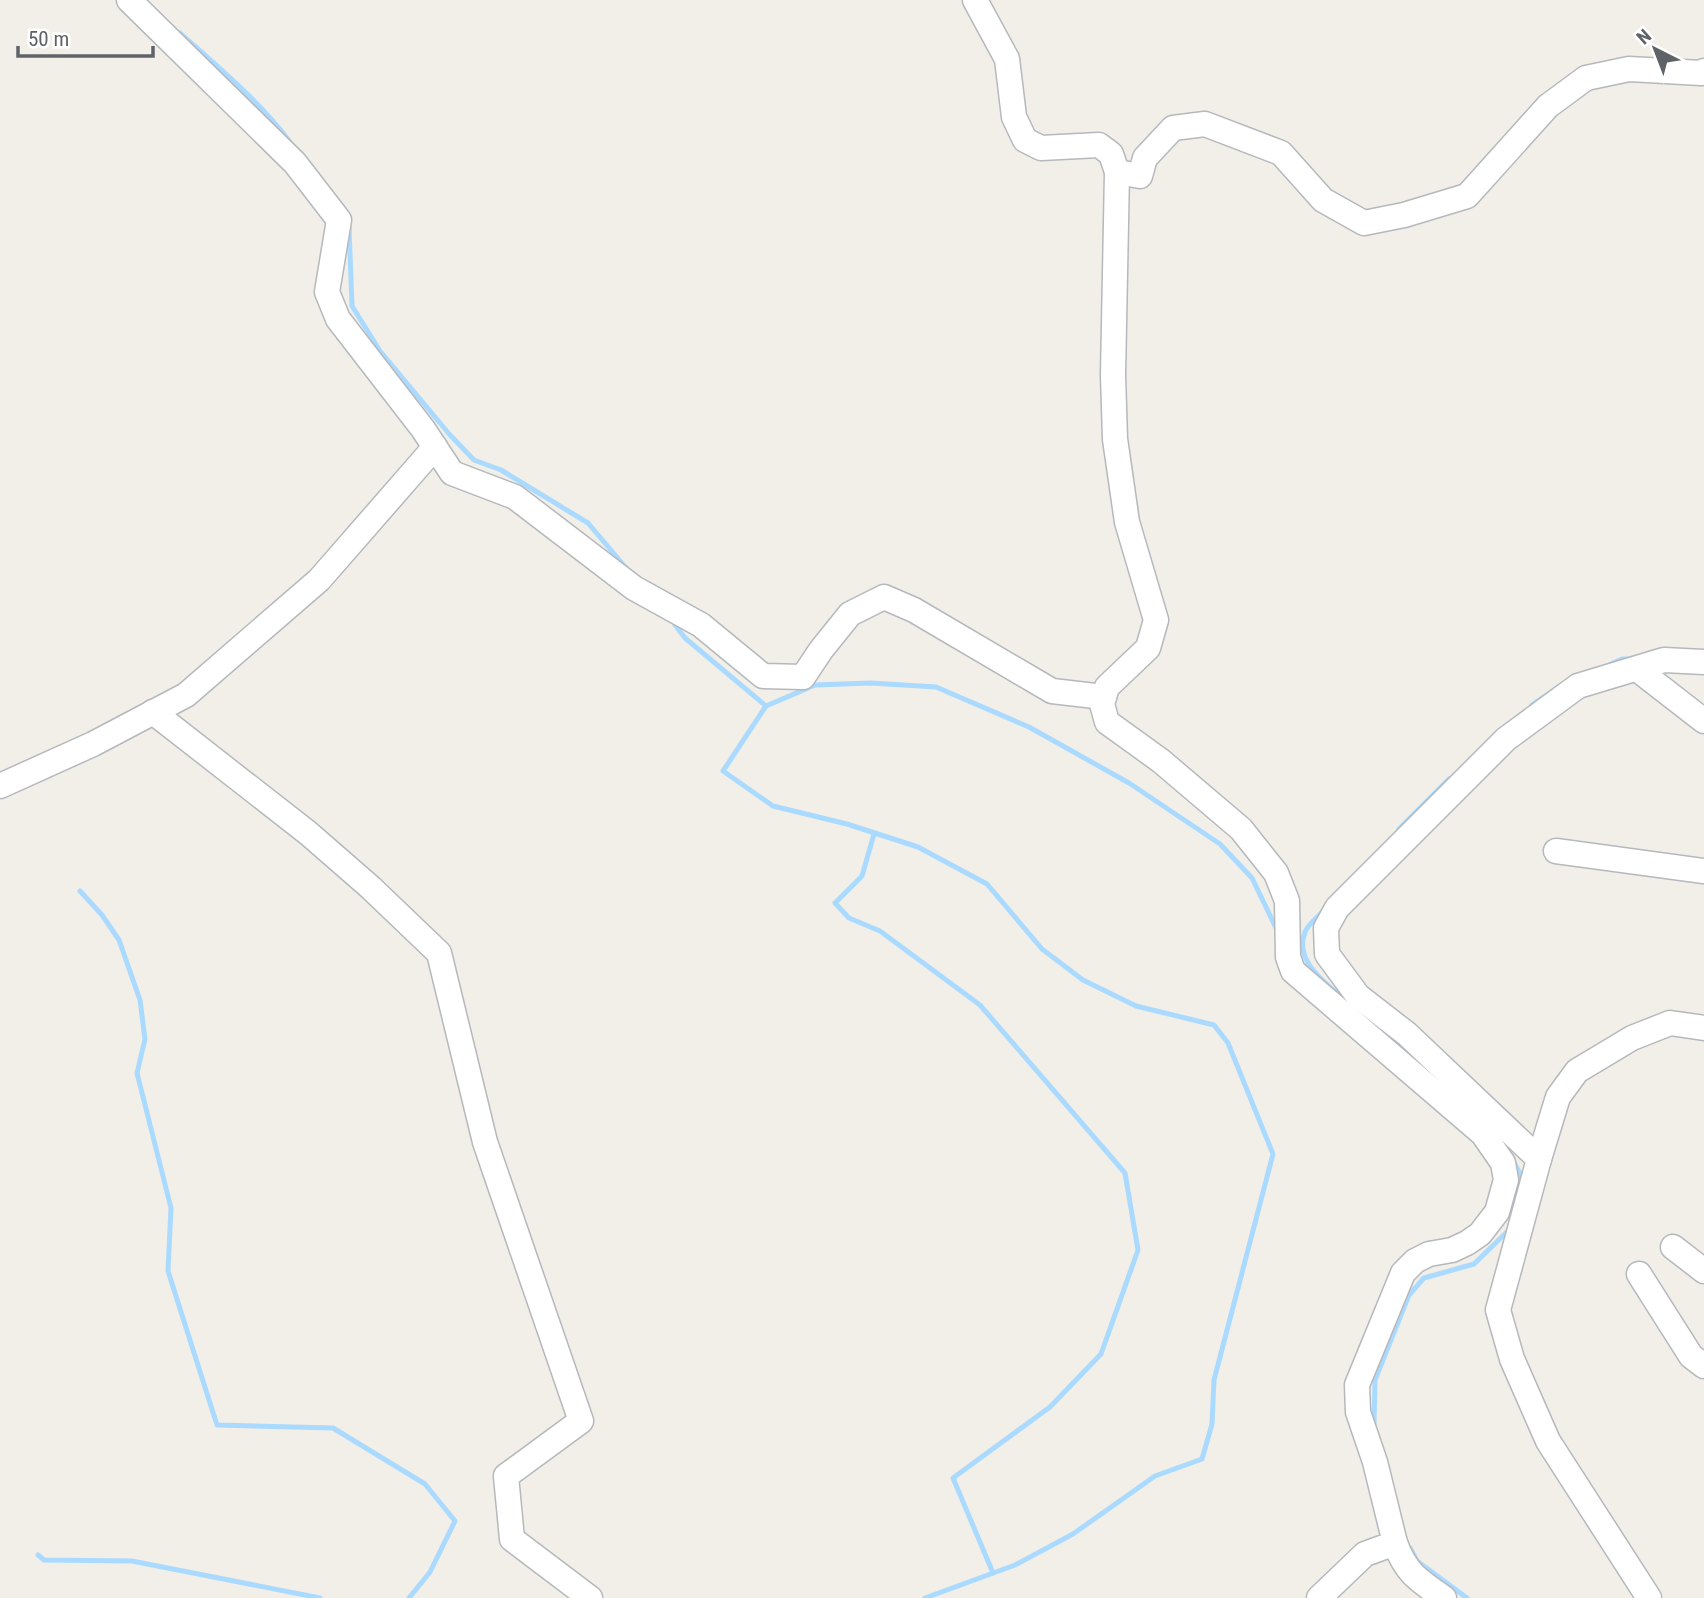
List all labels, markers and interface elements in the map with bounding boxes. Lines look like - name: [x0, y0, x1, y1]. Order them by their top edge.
- scale bar: [18, 14, 152, 58]
- north arrow: [1620, 14, 1690, 84]
- text: N: [1632, 24, 1656, 49]
- text: 50 m: [28, 27, 69, 51]

